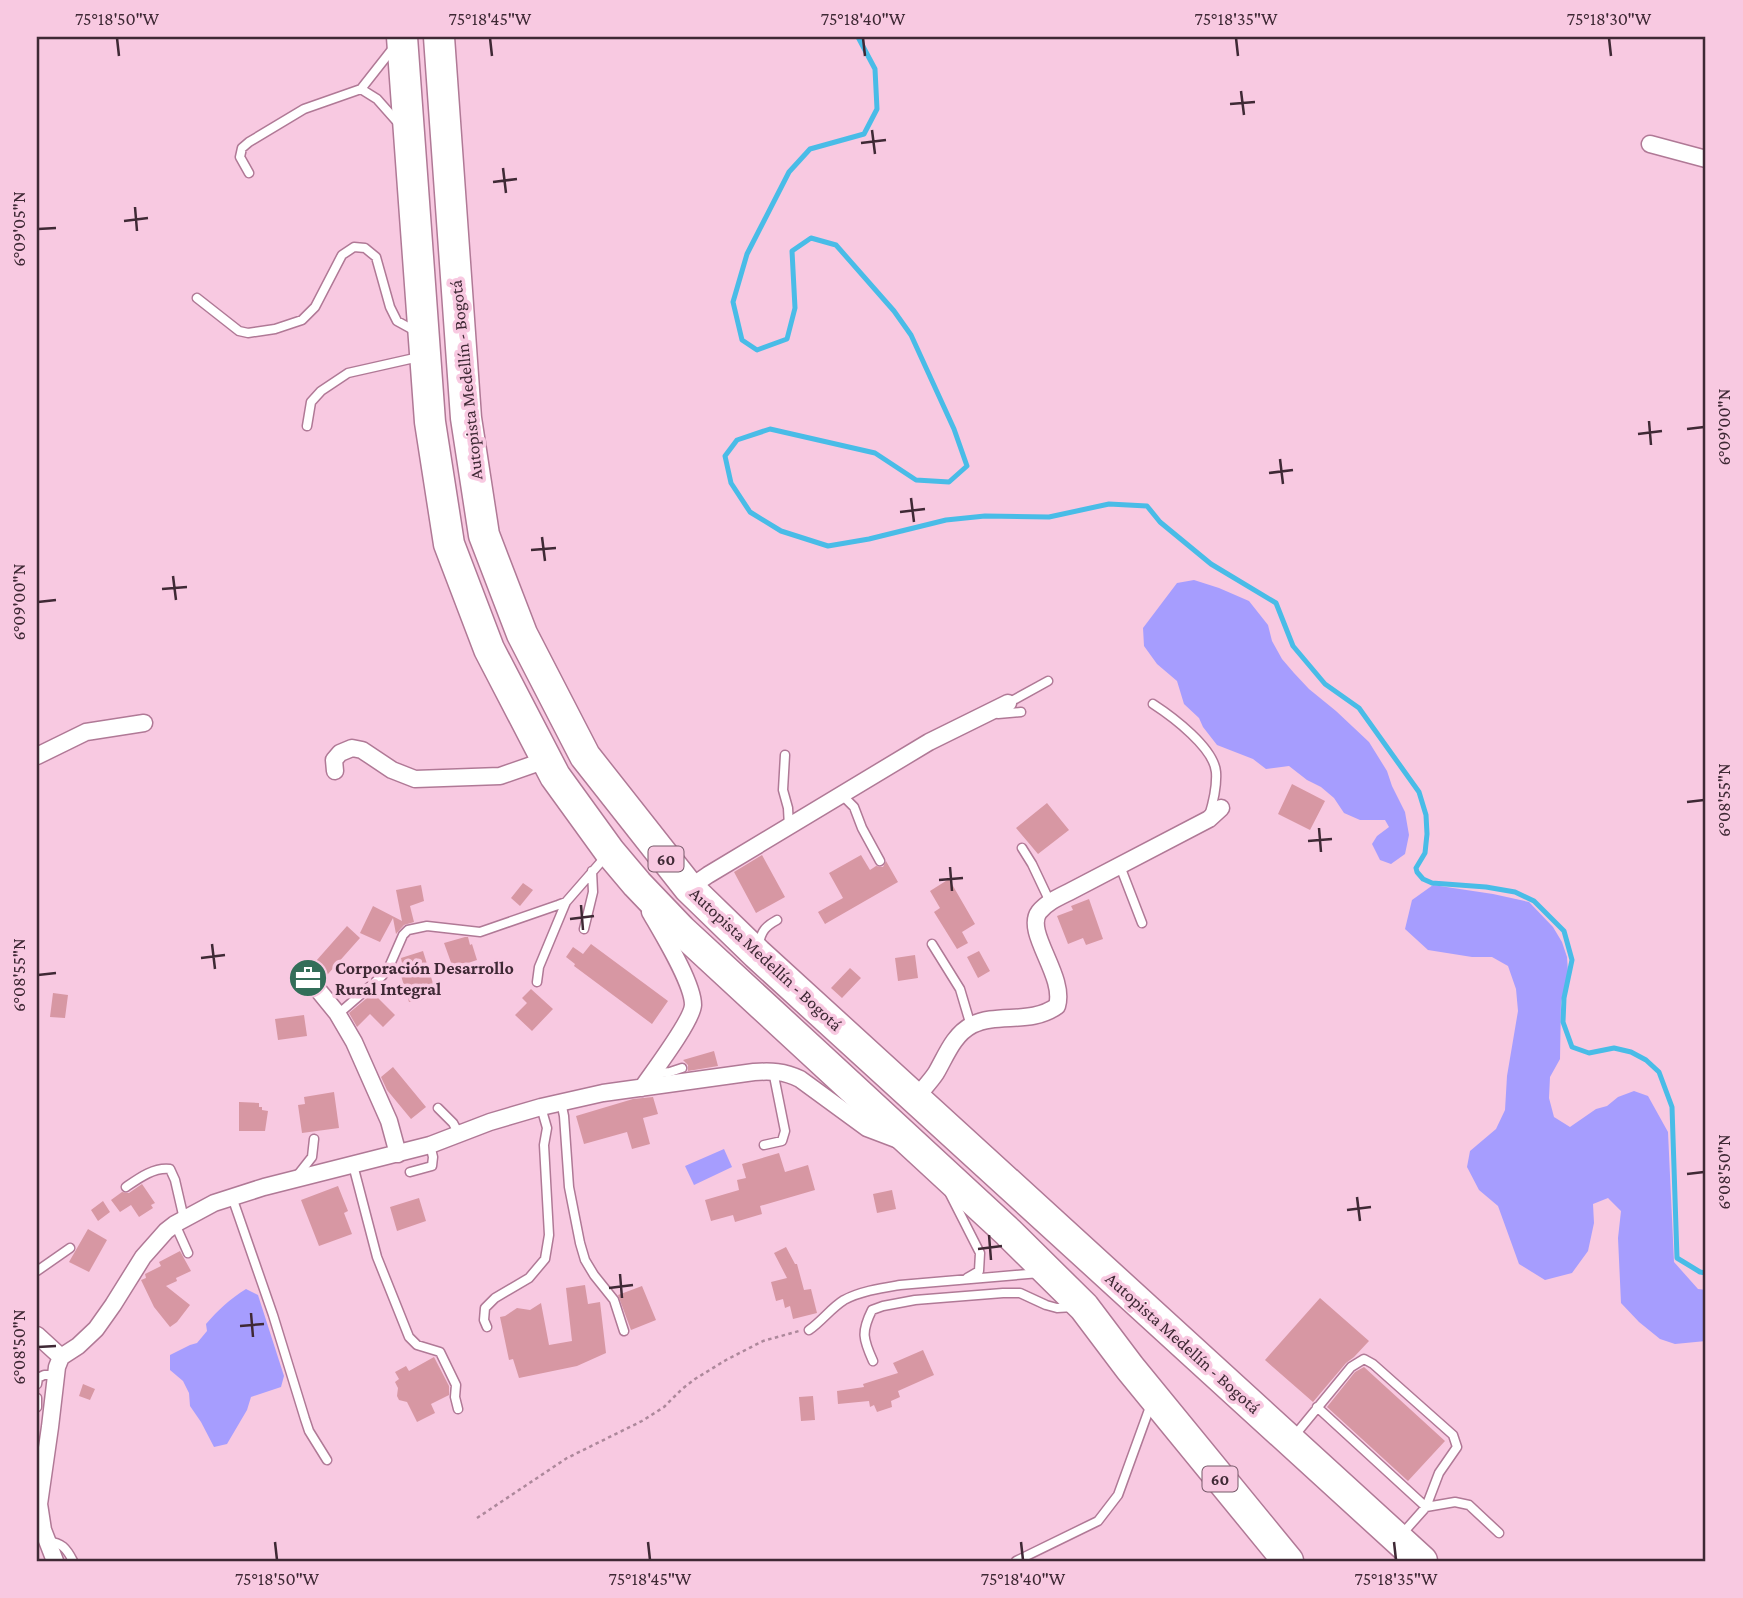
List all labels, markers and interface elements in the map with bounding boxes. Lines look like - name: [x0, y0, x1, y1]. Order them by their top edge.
- text: 75°18'50"W: [75, 9, 159, 29]
- text: 75°18'45"W: [449, 9, 532, 29]
- text: 75°18'40"W: [821, 9, 906, 29]
- text: 75°18'35"W: [1195, 9, 1278, 29]
- text: 75°18'30"W: [1567, 9, 1652, 29]
- text: 6°09'05"N: [9, 191, 29, 267]
- street label: Autopista Medellín - Bogotá: [446, 279, 486, 481]
- text: 6°09'00"N: [1714, 388, 1734, 466]
- text: 6°09'00"N: [9, 563, 29, 641]
- text: 6°08'55"N: [1714, 763, 1734, 837]
- road number: 60: [648, 846, 684, 872]
- street label: Autopista Medellín - Bogotá: [686, 883, 846, 1035]
- text: 6°08'55"N: [9, 938, 29, 1012]
- office icon: Corporación Desarrollo Rural Integral: [287, 957, 329, 999]
- place label: Corporación Desarrollo Rural Integral: [335, 958, 514, 999]
- text: 6°08'50"N: [1714, 1134, 1734, 1210]
- street label: Autopista Medellín - Bogotá: [1102, 1268, 1264, 1418]
- text: 6°08'50"N: [9, 1309, 29, 1385]
- road number: 60: [1202, 1466, 1238, 1492]
- text: 75°18'50"W: [235, 1569, 319, 1589]
- text: 75°18'45"W: [609, 1569, 692, 1589]
- text: 75°18'40"W: [981, 1569, 1066, 1589]
- text: 75°18'35"W: [1355, 1569, 1438, 1589]

